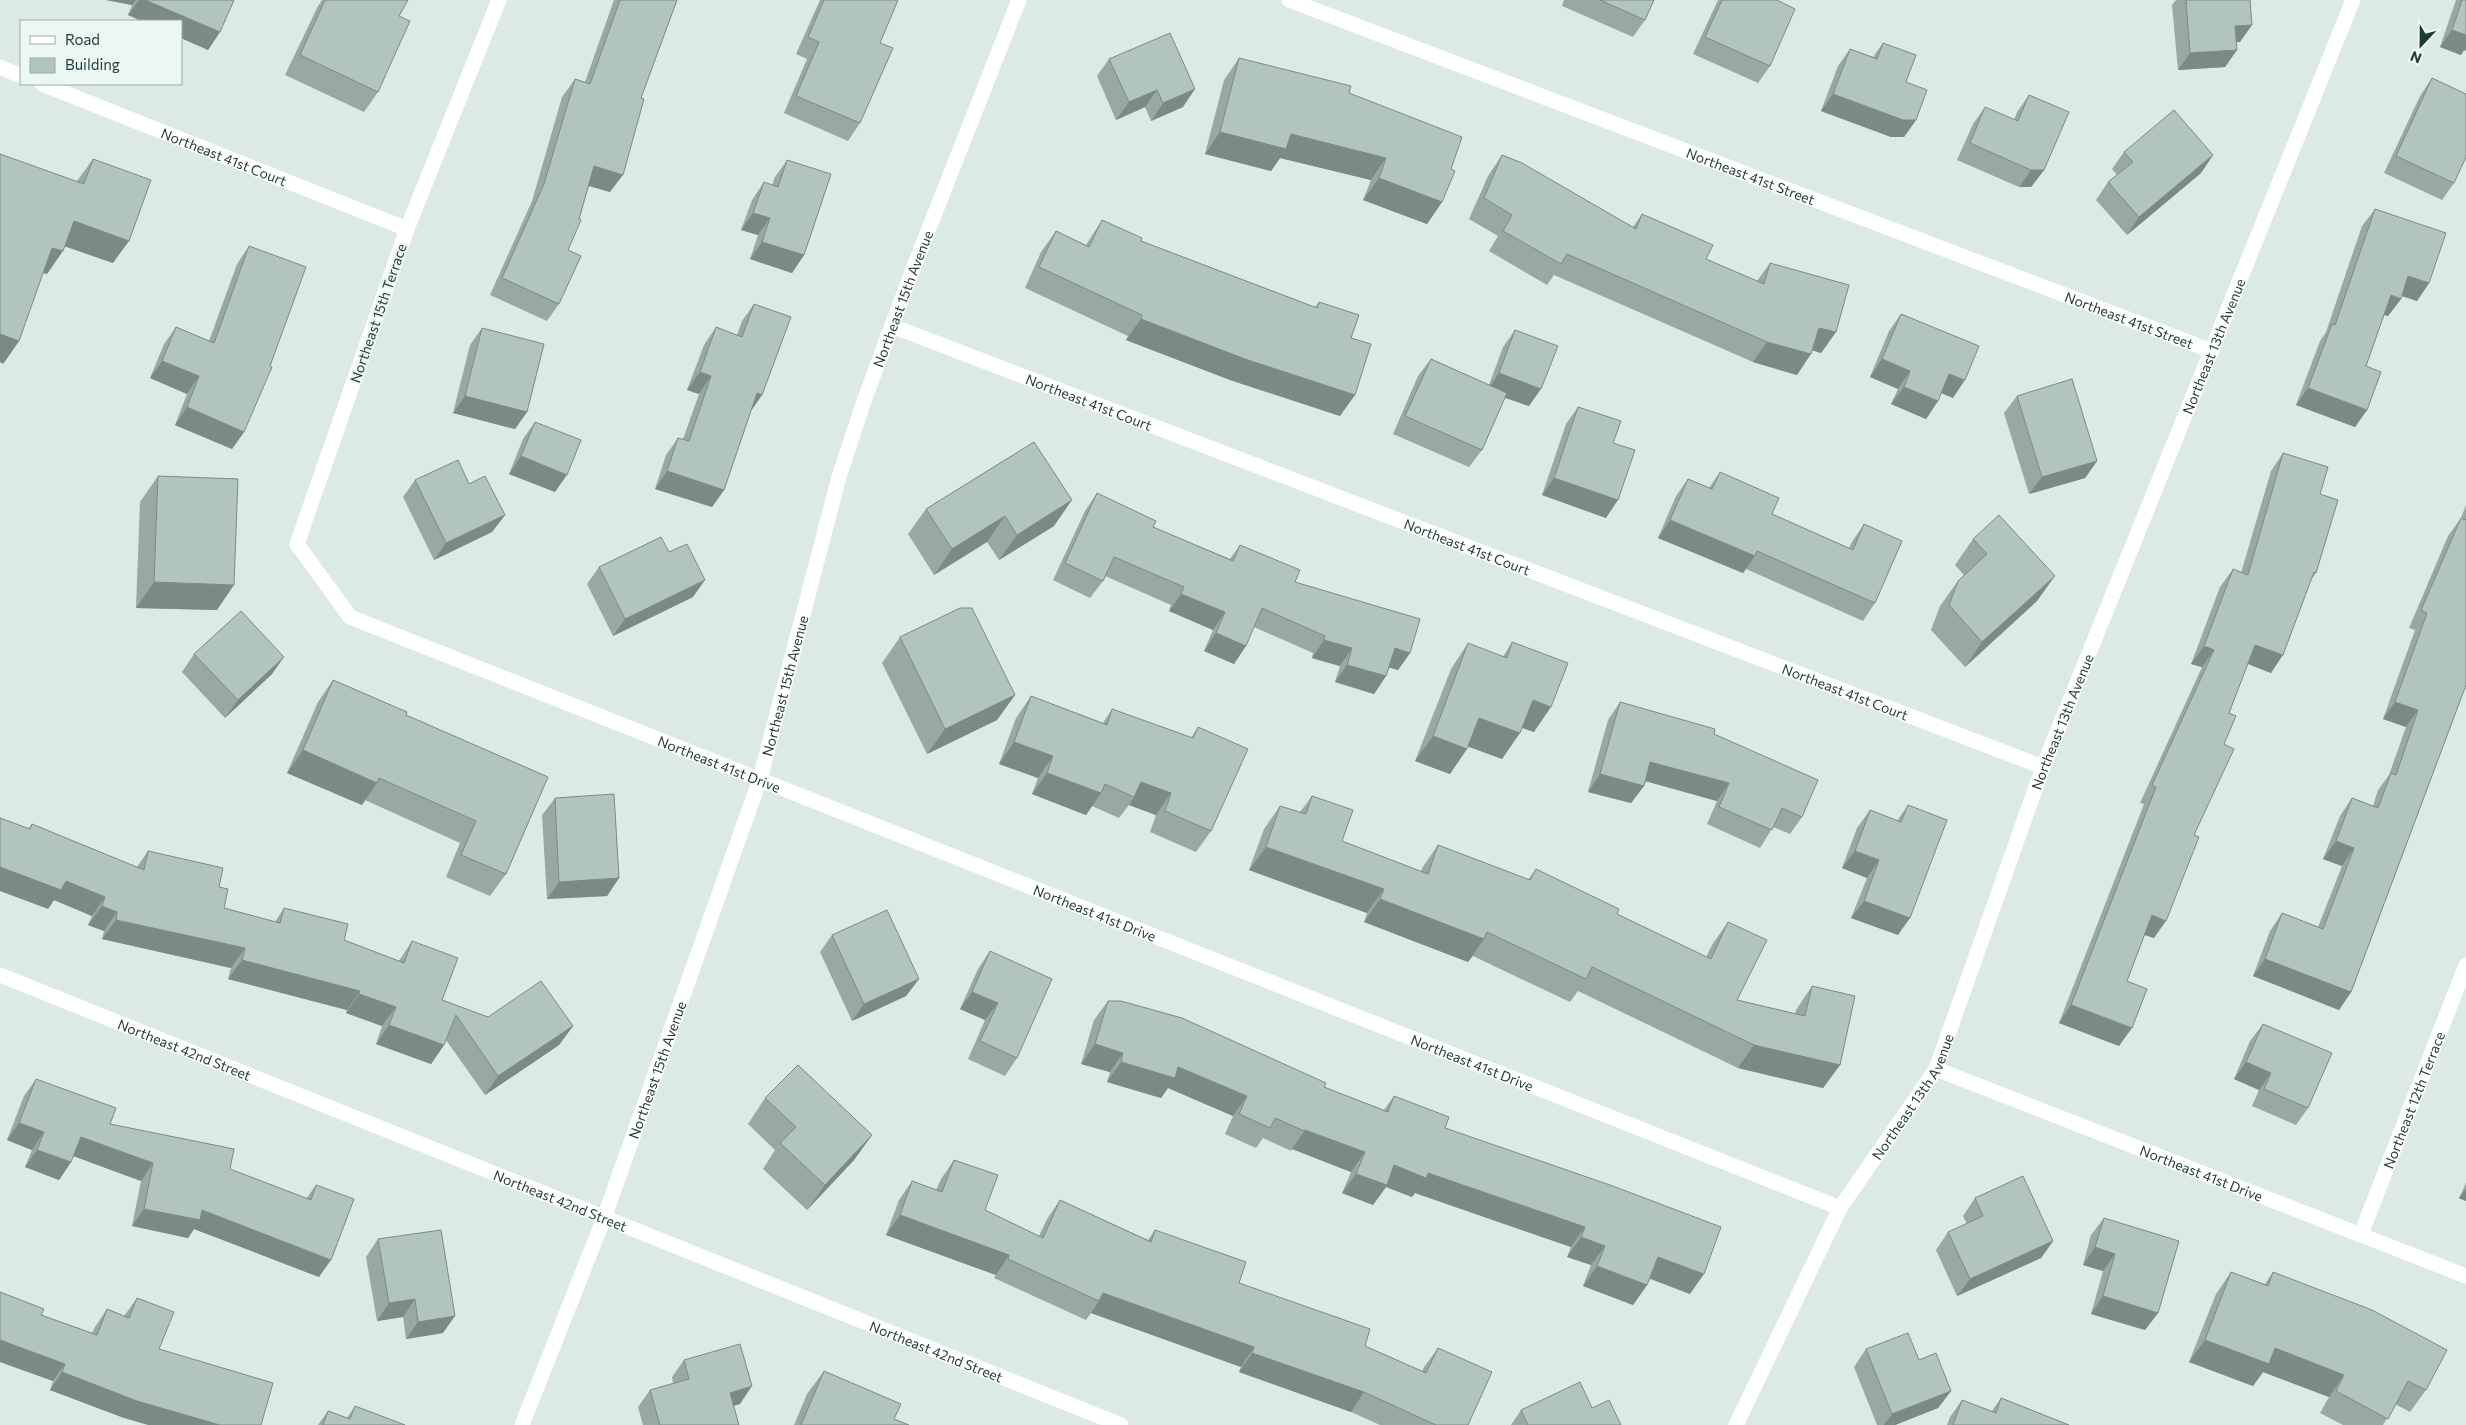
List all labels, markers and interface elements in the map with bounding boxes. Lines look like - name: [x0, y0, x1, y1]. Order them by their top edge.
- legend: [20, 20, 182, 85]
- north arrow: [2396, 20, 2446, 70]
- text: Road: [65, 30, 100, 48]
- text: N: [2408, 48, 2424, 67]
- text: Building: [65, 55, 120, 73]
- street label: Northeast 41st Court: [159, 124, 290, 189]
- street label: Northeast 41st Street: [1684, 143, 1818, 208]
- street label: Northeast 15th Avenue: [869, 228, 936, 369]
- street label: Northeast 15th Terrace: [346, 241, 410, 385]
- street label: Northeast 13th Avenue: [2178, 276, 2248, 416]
- street label: Northeast 41st Street: [2063, 287, 2196, 352]
- street label: Northeast 41st Court: [1024, 370, 1155, 433]
- street label: Northeast 41st Court: [1402, 515, 1533, 578]
- street label: Northeast 15th Avenue: [758, 613, 811, 758]
- street label: Northeast 13th Avenue: [2027, 651, 2096, 792]
- street label: Northeast 41st Court: [1780, 659, 1911, 723]
- street label: Northeast 41st Drive: [656, 732, 783, 795]
- street label: Northeast 41st Drive: [1031, 881, 1159, 944]
- street label: Northeast 15th Avenue: [624, 999, 689, 1141]
- street label: Northeast 42nd Street: [116, 1015, 254, 1084]
- street label: Northeast 12th Terrace: [2379, 1029, 2448, 1171]
- street label: Northeast 41st Drive: [1409, 1030, 1536, 1094]
- street label: Northeast 13th Avenue: [1868, 1031, 1956, 1163]
- street label: Northeast 41st Drive: [2138, 1141, 2265, 1204]
- street label: Northeast 42nd Street: [491, 1166, 630, 1234]
- street label: Northeast 42nd Street: [867, 1317, 1006, 1385]

